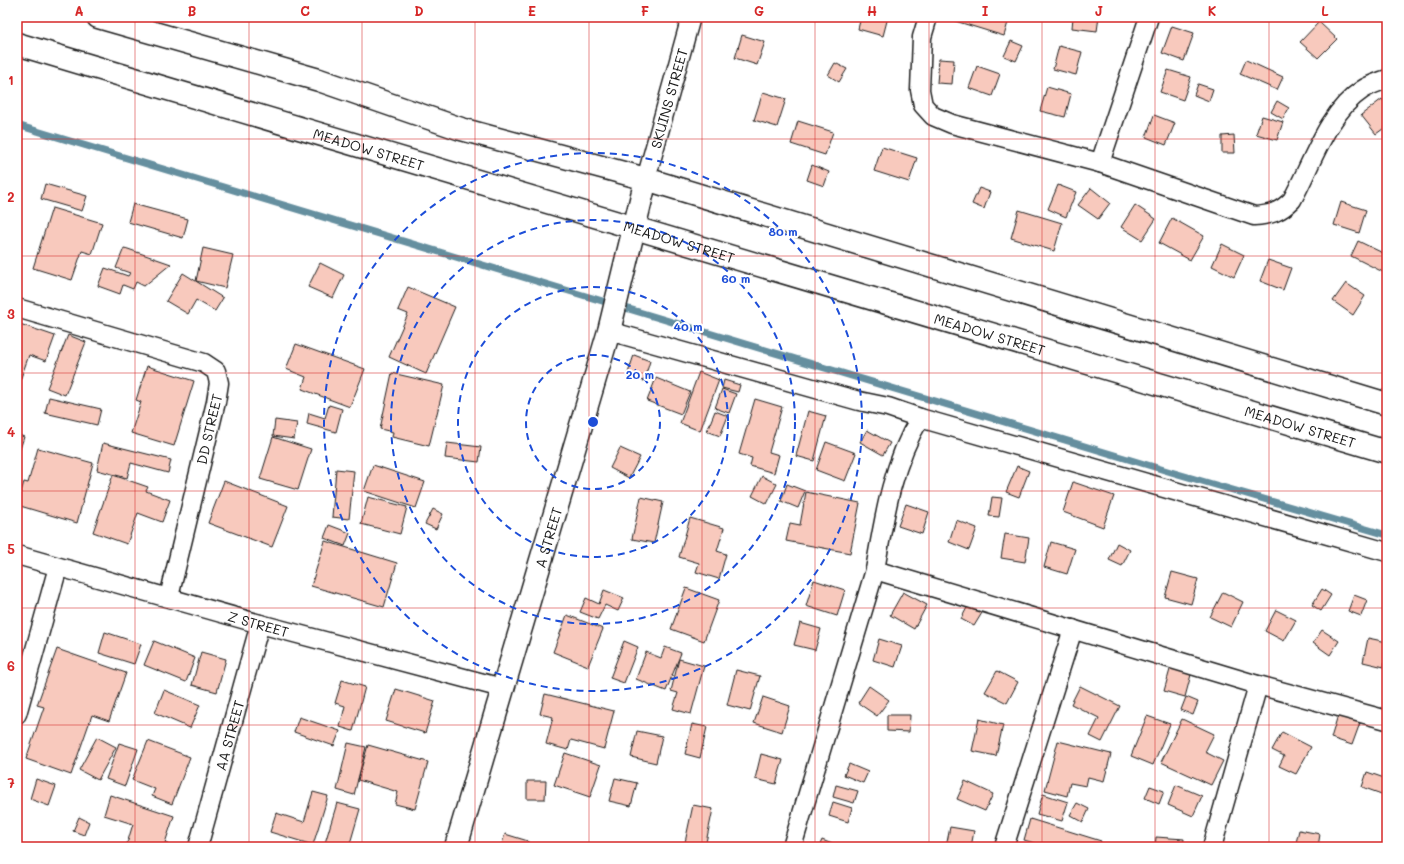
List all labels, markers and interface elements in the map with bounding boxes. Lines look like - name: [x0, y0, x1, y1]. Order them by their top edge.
- text: A: [74, 2, 84, 19]
- text: B: [188, 2, 197, 19]
- text: C: [300, 2, 310, 19]
- text: D: [414, 2, 424, 19]
- text: E: [528, 2, 536, 19]
- text: F: [641, 2, 649, 19]
- text: G: [754, 2, 764, 19]
- text: H: [867, 2, 877, 19]
- text: I: [982, 2, 989, 19]
- text: J: [1095, 2, 1103, 19]
- text: K: [1208, 2, 1217, 19]
- text: L: [1321, 2, 1329, 19]
- street label: SKUINS STREET: [646, 46, 691, 150]
- text: 1: [8, 71, 14, 88]
- street label: MEADOW STREET: [311, 123, 427, 174]
- text: 2: [7, 188, 15, 205]
- street label: MEADOW STREET: [621, 216, 737, 267]
- text: 80 m: [768, 223, 798, 239]
- text: 60 m: [722, 270, 750, 286]
- text: 3: [7, 305, 15, 322]
- street label: MEADOW STREET: [932, 308, 1048, 359]
- text: 40 m: [673, 318, 703, 334]
- text: 20 m: [626, 366, 654, 382]
- street label: DD STREET: [192, 391, 226, 466]
- street label: MEADOW STREET: [1242, 401, 1358, 452]
- centre of rings: [586, 415, 600, 429]
- text: 4: [7, 423, 15, 440]
- street label: A STREET: [530, 504, 566, 570]
- text: 5: [7, 540, 15, 557]
- street label: Z STREET: [226, 606, 291, 641]
- text: 6: [7, 657, 15, 674]
- street label: AA STREET: [210, 698, 248, 773]
- text: 7: [7, 774, 15, 791]

